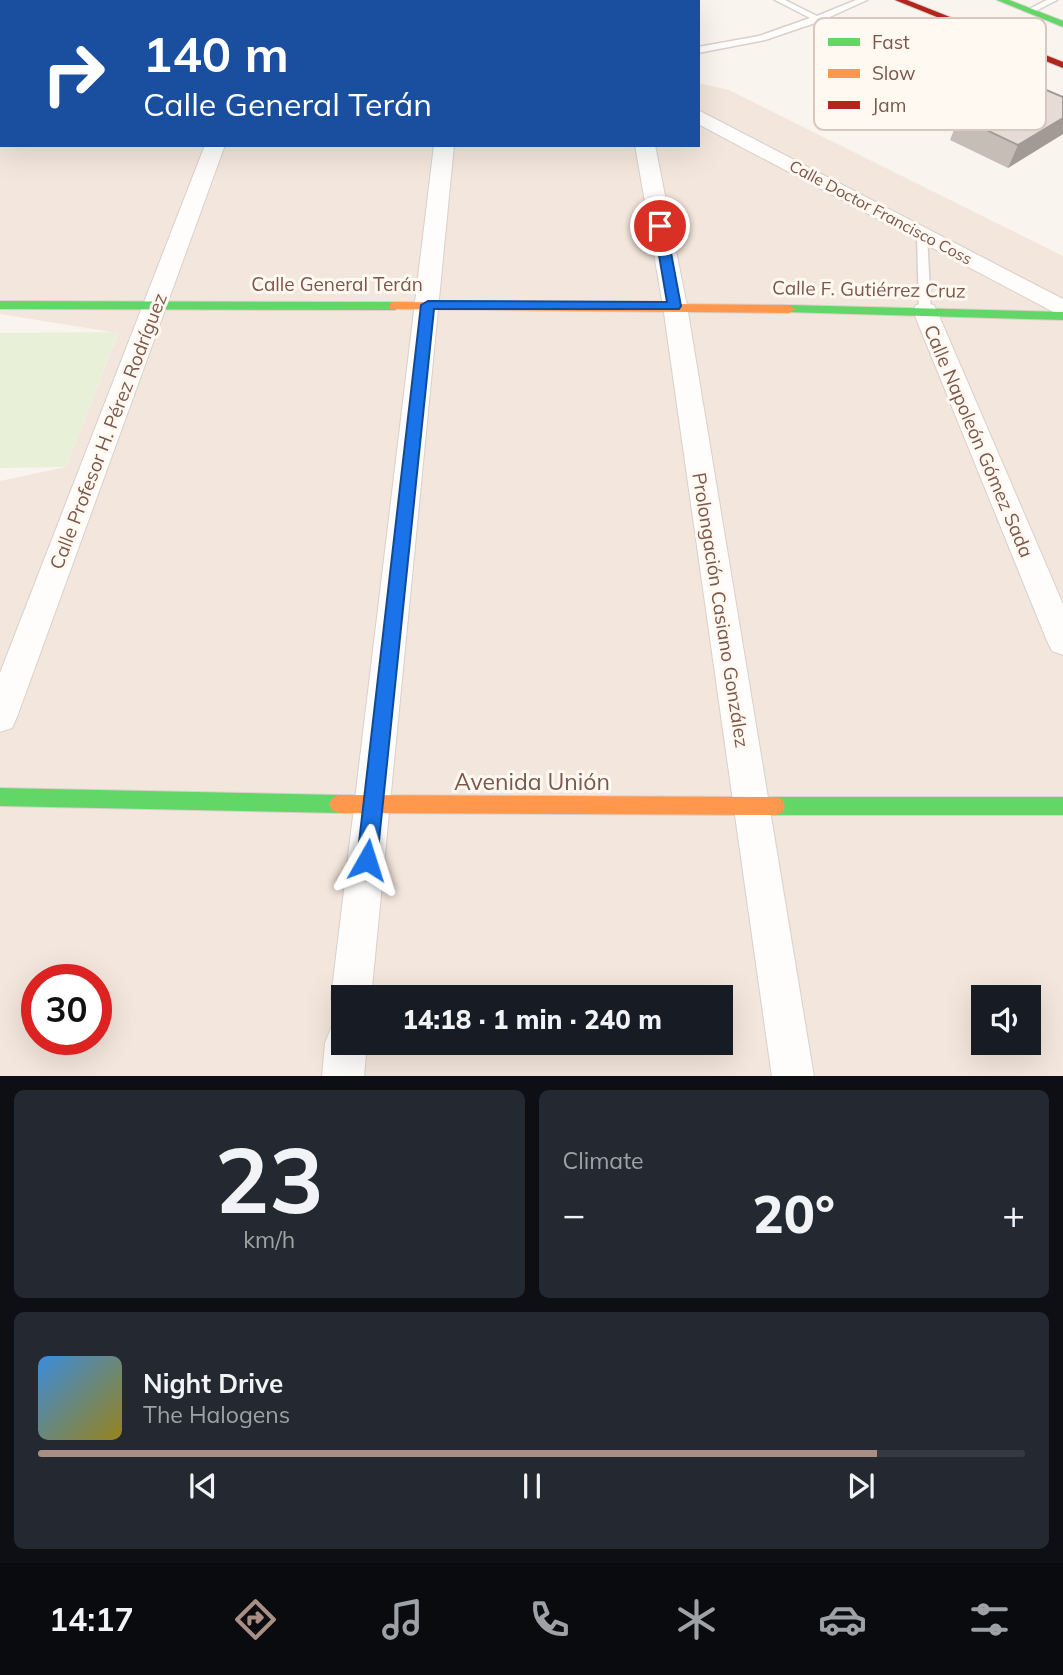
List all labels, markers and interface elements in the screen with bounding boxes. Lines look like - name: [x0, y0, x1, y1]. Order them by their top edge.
- legend: [814, 18, 1046, 130]
- text: 140 m: [143, 23, 289, 84]
- icon: right: [28, 28, 119, 119]
- text: Fast: [872, 30, 910, 54]
- text: Slow: [872, 61, 916, 85]
- text: Calle General Terán: [143, 84, 432, 124]
- text: Jam: [872, 93, 906, 117]
- street label: Calle Doctor Francisco Coss: [786, 155, 976, 269]
- pin: [630, 196, 690, 256]
- icon: arrive: [641, 207, 679, 245]
- street label: Calle General Terán: [251, 272, 423, 296]
- street label: Calle F. Gutiérrez Cruz: [772, 275, 966, 303]
- street label: Calle Profesor H. Pérez Rodríguez: [44, 289, 172, 573]
- street label: Calle Napoleón Gómez Sada: [919, 321, 1039, 561]
- street label: Prolongación Casiano González: [687, 471, 755, 749]
- street label: Avenida Unión: [454, 767, 610, 796]
- position arrow: [330, 823, 404, 897]
- speed limit sign: 30: [21, 964, 112, 1055]
- map controls: [971, 985, 1041, 1055]
- button: sound: [971, 985, 1041, 1055]
- text: 14:18 · 1 min · 240 m: [402, 1003, 662, 1036]
- text: 23: [215, 1122, 324, 1236]
- text: Climate: [563, 1146, 644, 1175]
- text: 20°: [753, 1181, 835, 1246]
- text: −: [563, 1190, 585, 1238]
- text: +: [1002, 1190, 1025, 1238]
- text: km/h: [243, 1225, 295, 1254]
- text: Night Drive: [143, 1367, 283, 1400]
- text: The Halogens: [143, 1400, 290, 1429]
- icon: previous: [184, 1467, 222, 1505]
- icon: pause: [513, 1467, 551, 1505]
- icon: next: [842, 1467, 880, 1505]
- icon: directions: [231, 1595, 280, 1644]
- icon: music: [378, 1595, 427, 1644]
- icon: phone: [525, 1595, 574, 1644]
- icon: climate: [672, 1595, 721, 1644]
- icon: car: [818, 1595, 867, 1644]
- icon: filters: [965, 1595, 1014, 1644]
- text: 14:17: [49, 1599, 134, 1639]

